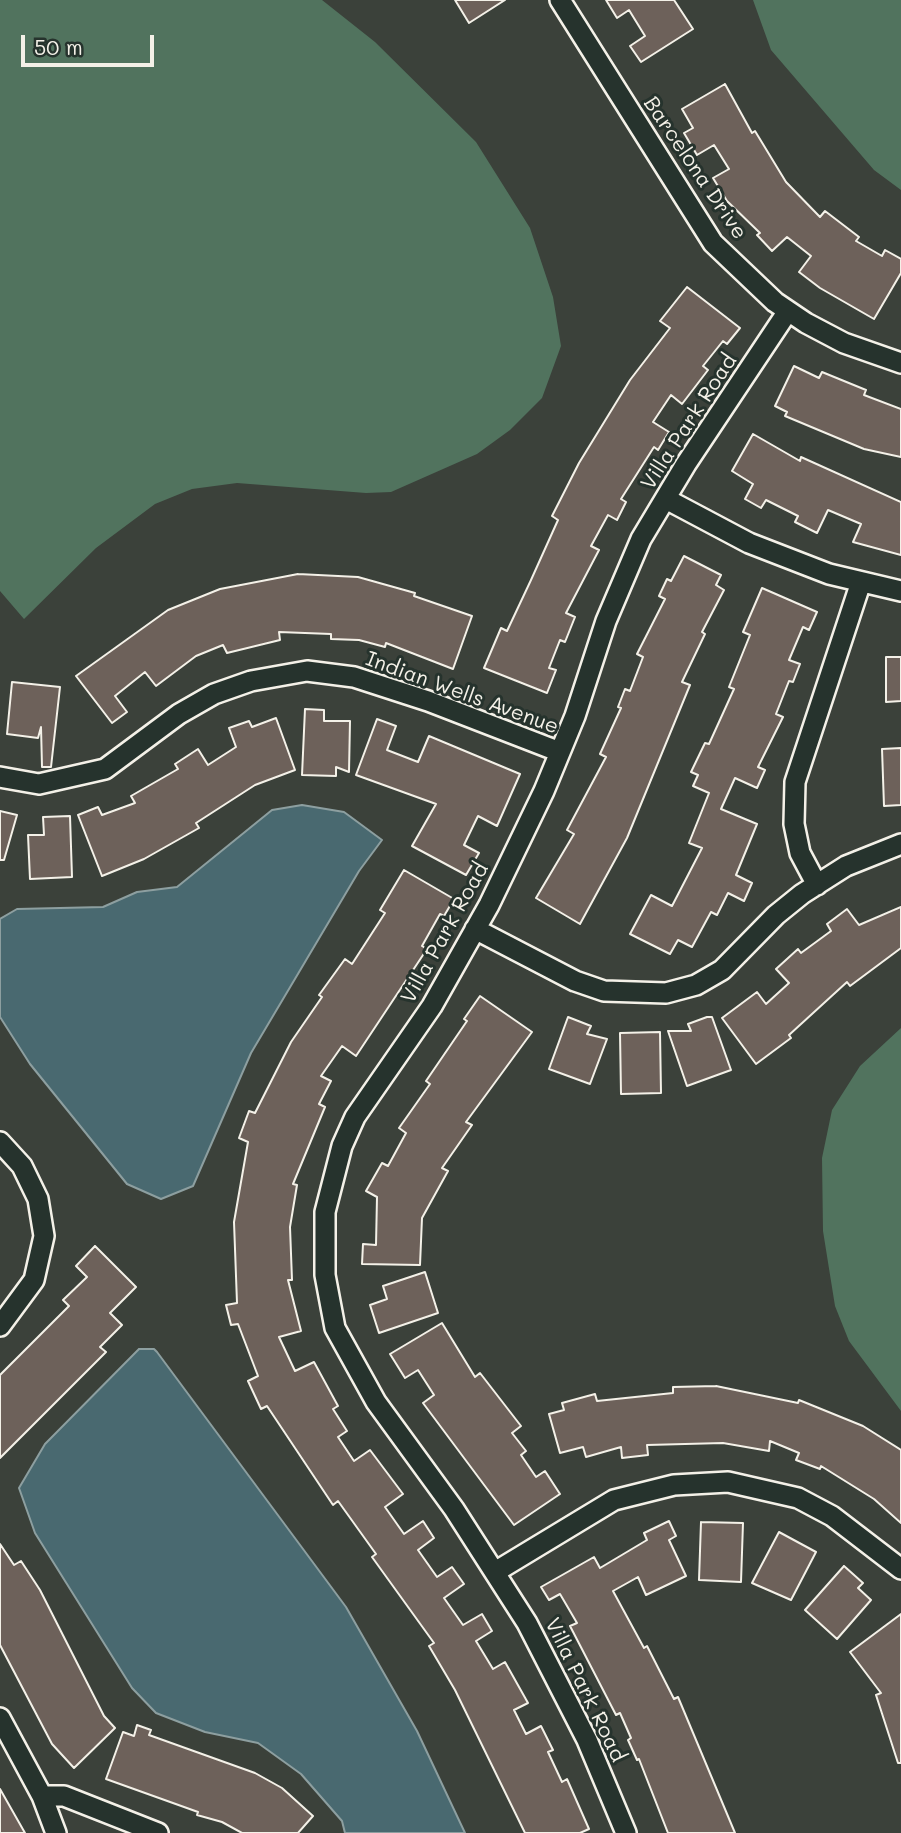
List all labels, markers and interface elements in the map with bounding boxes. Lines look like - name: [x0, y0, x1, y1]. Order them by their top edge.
- scale bar: [24, 21, 158, 65]
- text: 50 m: [34, 33, 83, 60]
- street label: Barcelona Drive: [638, 92, 752, 244]
- street label: Villa Park Road: [636, 349, 742, 495]
- street label: Indian Wells Avenue: [362, 646, 562, 740]
- street label: Villa Park Road: [396, 858, 494, 1008]
- street label: Villa Park Road: [539, 1614, 631, 1766]

